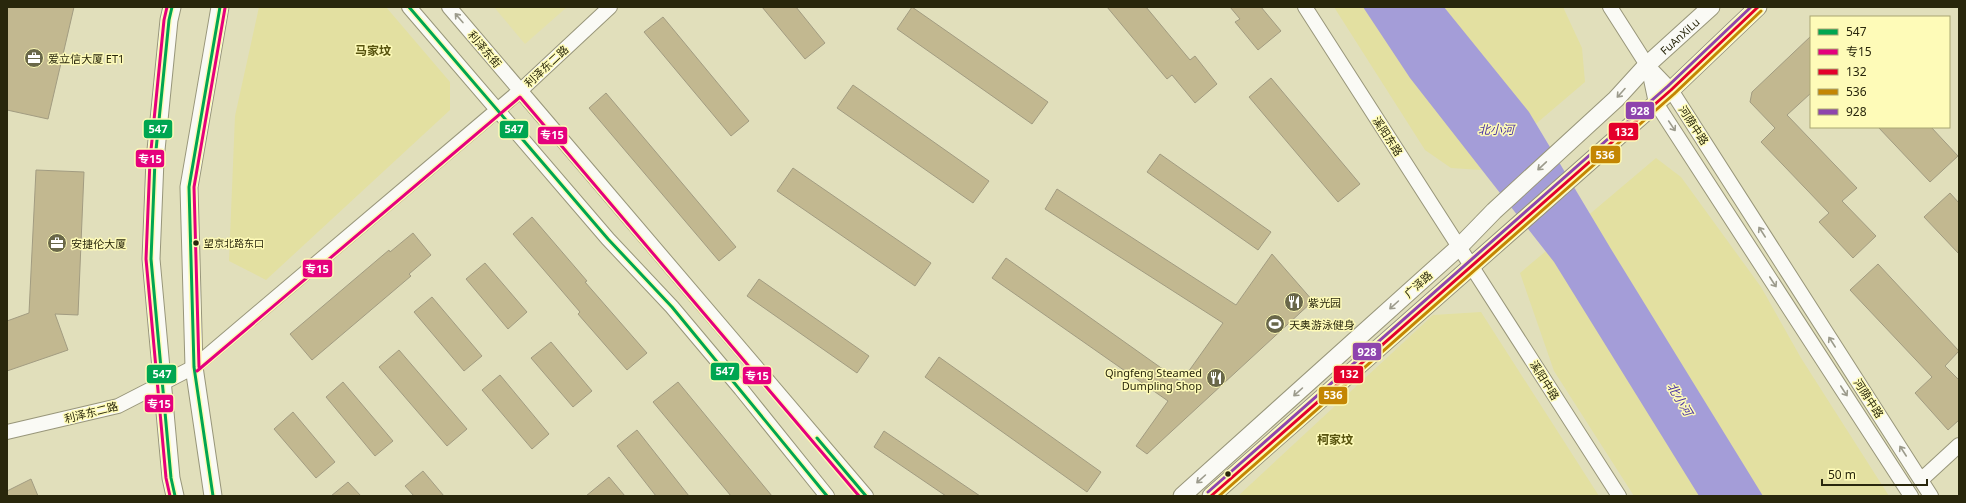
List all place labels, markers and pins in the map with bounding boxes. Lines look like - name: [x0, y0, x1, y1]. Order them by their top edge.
- office icon: 爱立信大厦 ET1: [23, 47, 45, 69]
- place label: 爱立信大厦 ET1: [48, 51, 124, 66]
- office icon: 安捷伦大厦: [46, 232, 68, 254]
- place label: 安捷伦大厦: [71, 236, 126, 251]
- place label: 望京北路东口: [204, 236, 264, 250]
- marker: 望京北路东口: [191, 238, 201, 248]
- restaurant icon: 紫光园: [1283, 291, 1305, 313]
- place label: 紫光园: [1308, 295, 1341, 310]
- sports icon: 天奥游泳健身: [1264, 313, 1286, 335]
- place label: 天奥游泳健身: [1289, 317, 1355, 332]
- place label: Qingfeng Steamed Dumpling Shop: [1105, 365, 1202, 393]
- restaurant icon: Qingfeng Steamed Dumpling Shop: [1205, 367, 1227, 389]
- unlabelled marker: [1223, 469, 1233, 479]

